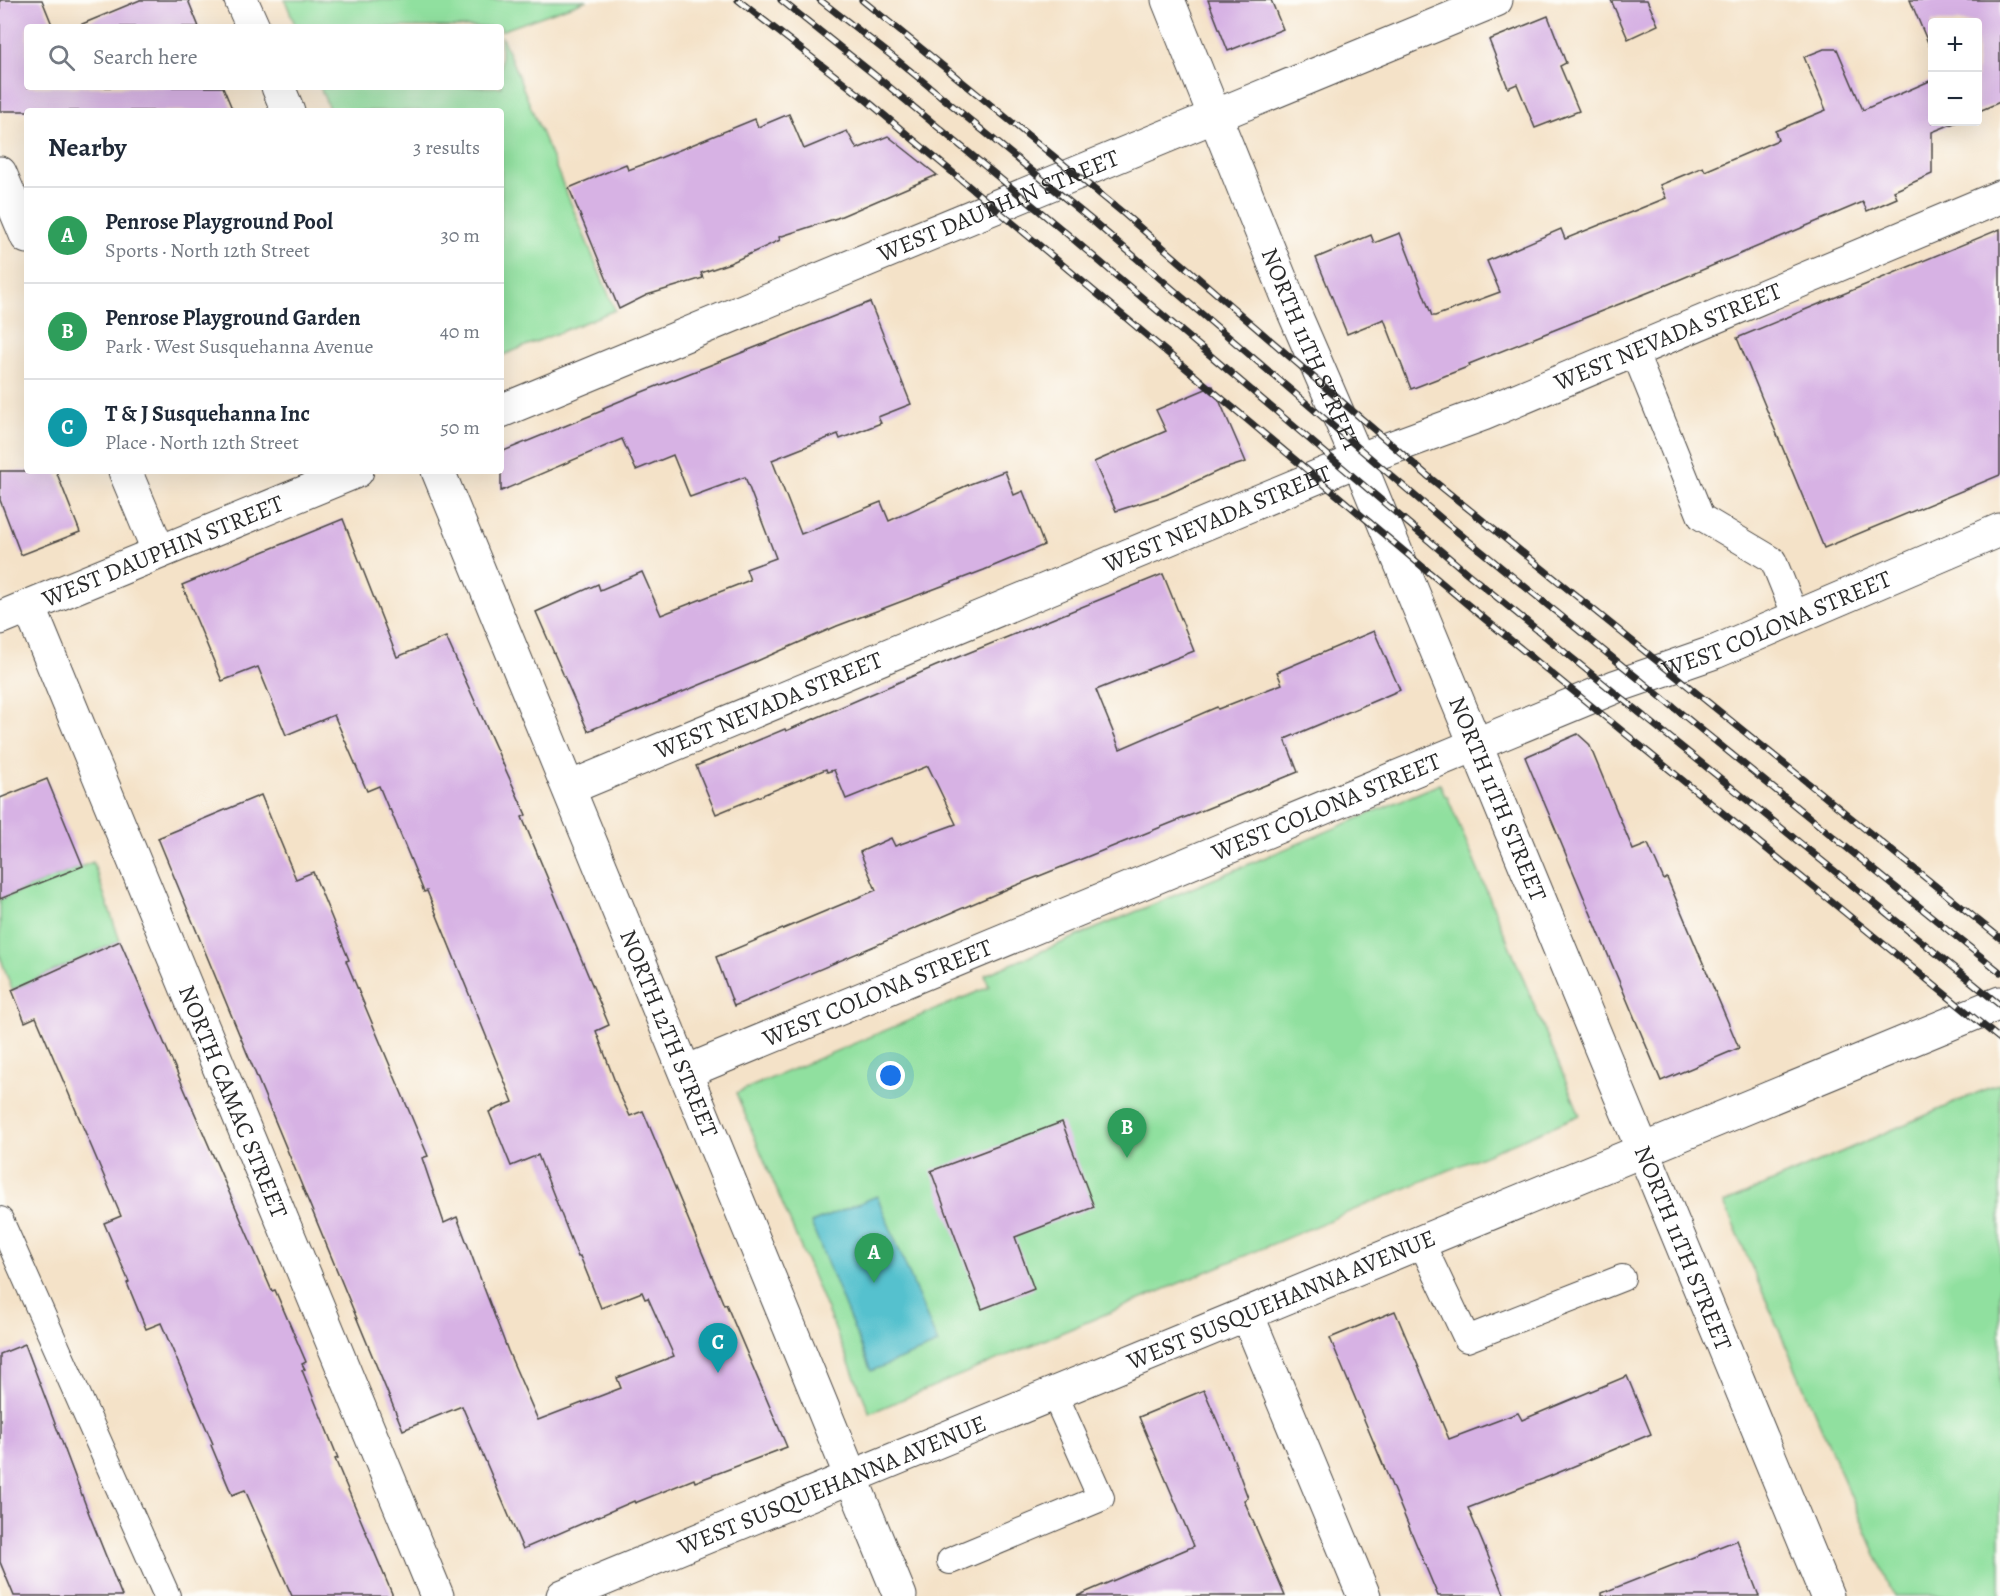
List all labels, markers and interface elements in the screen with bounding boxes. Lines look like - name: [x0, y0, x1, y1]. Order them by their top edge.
- map controls: [1928, 18, 1982, 126]
- button: +: [1928, 18, 1982, 72]
- search box: [24, 24, 504, 90]
- icon: search: [45, 41, 78, 74]
- text: Search here: [93, 42, 198, 72]
- button: −: [1928, 72, 1982, 126]
- text: Nearby: [48, 130, 127, 165]
- text: 3 results: [413, 134, 480, 161]
- street label: WEST DAUPHIN STREET: [872, 142, 1124, 270]
- text: Penrose Playground Pool: [105, 207, 333, 237]
- text: A: [61, 222, 74, 249]
- text: 30 m: [440, 222, 480, 249]
- text: Sports · North 12th Street: [105, 237, 310, 264]
- street label: NORTH 11TH STREET: [1254, 243, 1369, 457]
- street label: WEST NEVADA STREET: [1548, 275, 1786, 399]
- text: Penrose Playground Garden: [105, 303, 361, 333]
- text: B: [61, 318, 74, 345]
- text: 40 m: [440, 318, 480, 345]
- text: Park · West Susquehanna Avenue: [105, 333, 373, 360]
- text: T & J Susquehanna Inc: [105, 399, 310, 429]
- text: C: [61, 414, 74, 441]
- text: 50 m: [440, 414, 480, 441]
- text: Place · North 12th Street: [105, 429, 299, 456]
- street label: WEST NEVADA STREET: [1098, 457, 1336, 580]
- street label: WEST DAUPHIN STREET: [36, 487, 288, 615]
- street label: WEST COLONA STREET: [1657, 563, 1896, 686]
- street label: WEST NEVADA STREET: [649, 644, 887, 767]
- street label: NORTH 11TH STREET: [1441, 691, 1554, 906]
- street label: WEST COLONA STREET: [1206, 745, 1446, 869]
- street label: NORTH 12TH STREET: [612, 925, 726, 1142]
- street label: WEST COLONA STREET: [757, 931, 997, 1055]
- street label: NORTH CAMAC STREET: [171, 980, 296, 1223]
- your location: [876, 1061, 905, 1090]
- pin: B: [1108, 1108, 1146, 1158]
- street label: NORTH 11TH STREET: [1627, 1140, 1740, 1355]
- street label: WEST SUSQUEHANNA AVENUE: [1121, 1222, 1440, 1378]
- pin: A: [854, 1234, 894, 1283]
- pin: C: [698, 1324, 738, 1373]
- street label: WEST SUSQUEHANNA AVENUE: [672, 1407, 991, 1563]

